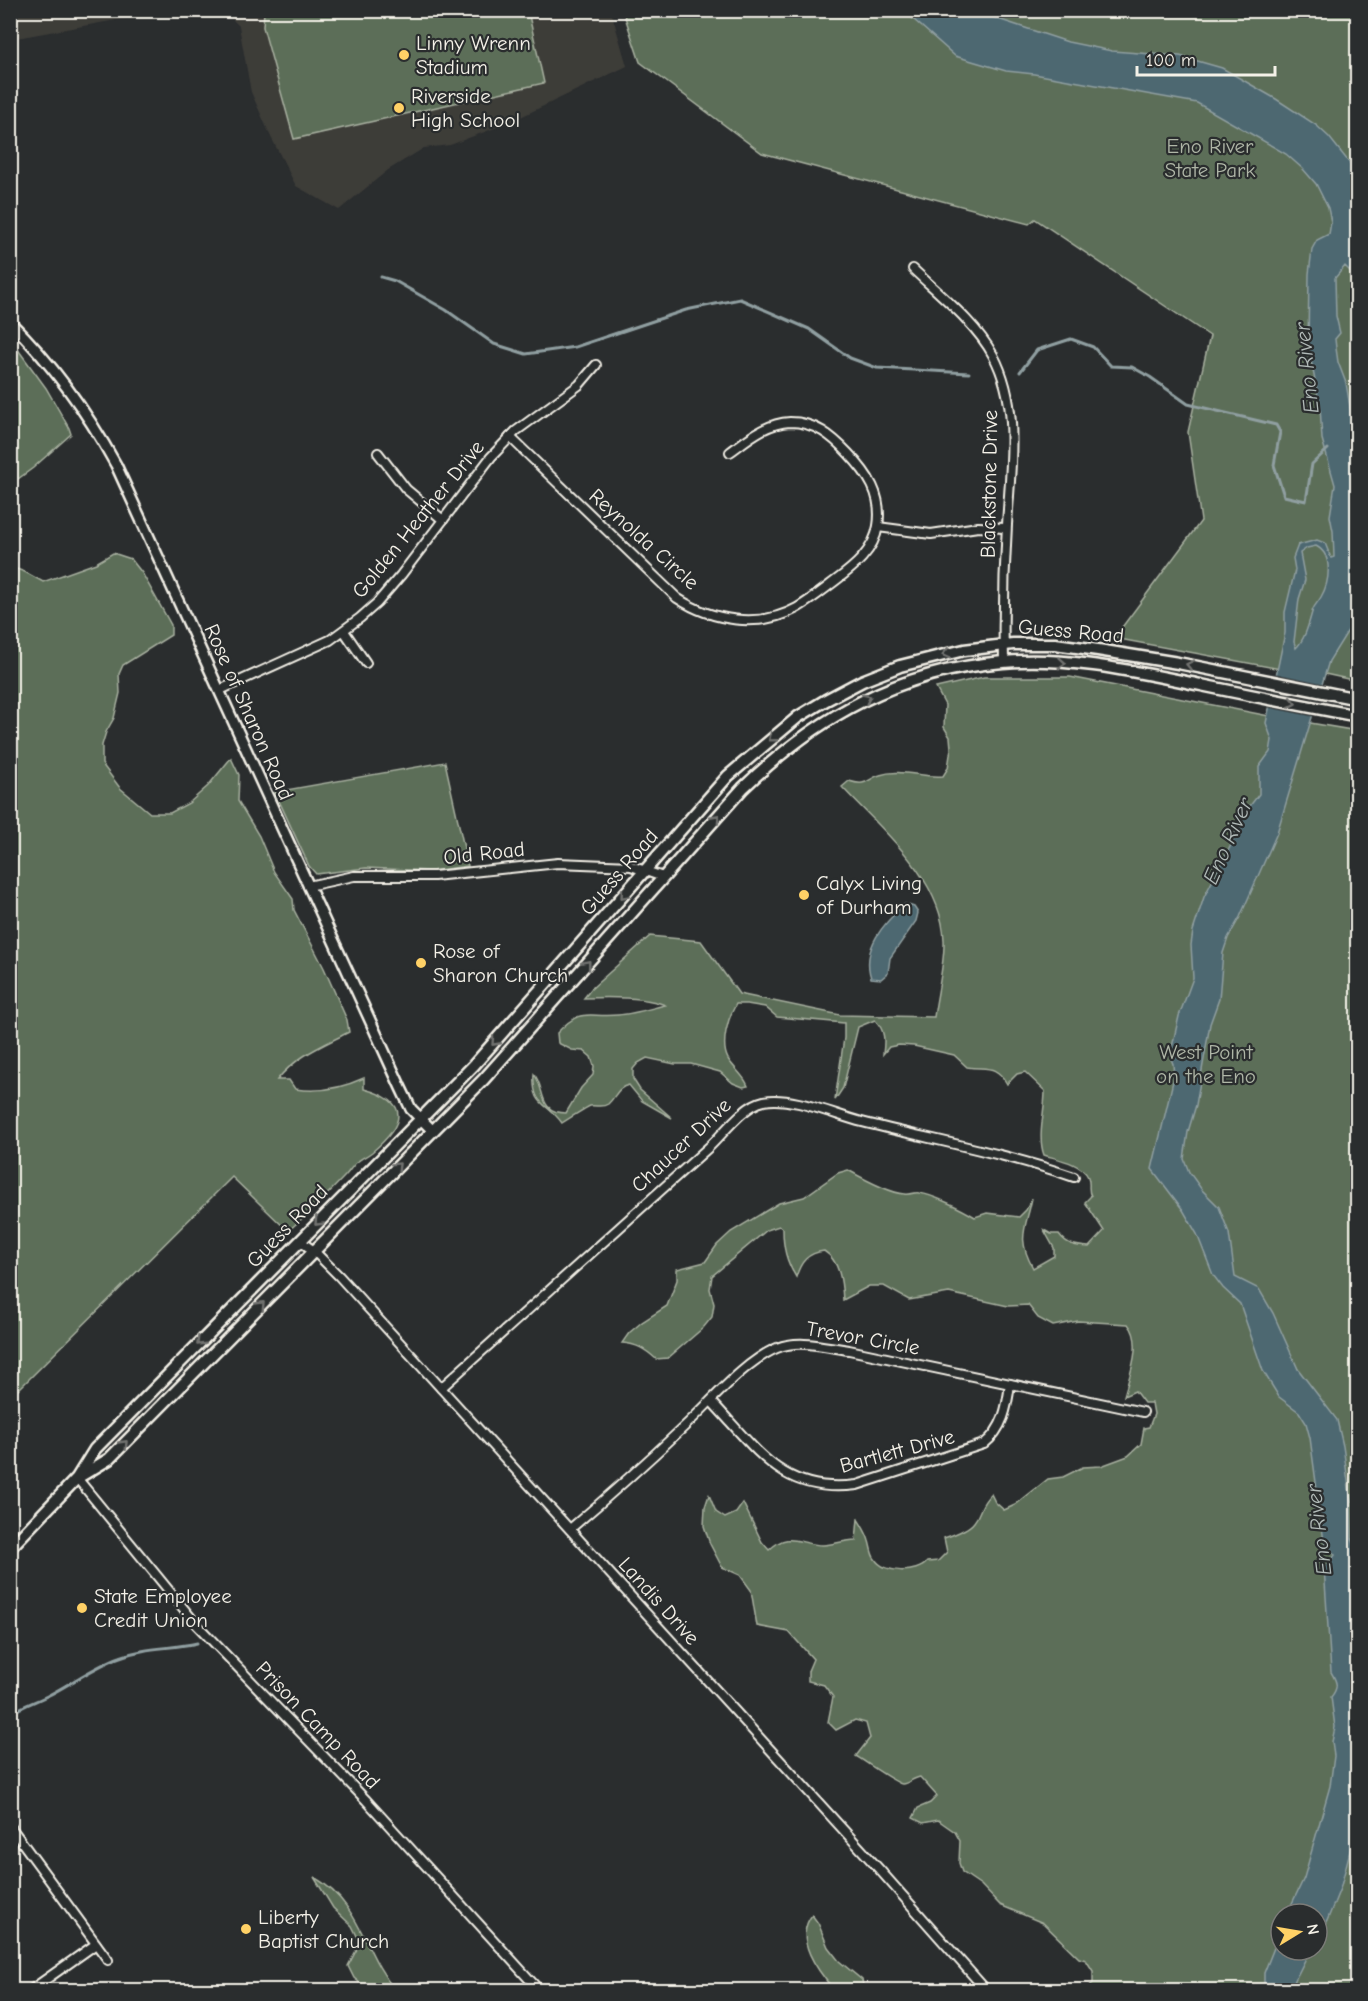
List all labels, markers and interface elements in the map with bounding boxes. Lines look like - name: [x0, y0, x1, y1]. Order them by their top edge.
- place label: Linny Wrenn Stadium: [416, 31, 531, 79]
- scale bar: [1137, 39, 1275, 77]
- marker: Linny Wrenn Stadium: [397, 48, 411, 62]
- text: 100 m: [1146, 50, 1196, 71]
- place label: Riverside High School: [411, 84, 520, 132]
- marker: Riverside High School: [392, 101, 406, 115]
- park label: Eno River State Park: [1165, 134, 1255, 182]
- water label: Eno River: [1289, 320, 1325, 415]
- street label: Blackstone Drive: [976, 410, 1002, 558]
- street label: Golden Heather Drive: [347, 435, 489, 603]
- street label: Reynolda Circle: [584, 484, 704, 594]
- street label: Guess Road: [1017, 614, 1125, 648]
- street label: Rose of Sharon Road: [199, 620, 299, 804]
- one-way arrow: [941, 647, 951, 660]
- one-way arrow: [1058, 656, 1067, 669]
- one-way arrow: [1185, 659, 1195, 672]
- one-way arrow: [861, 693, 872, 705]
- one-way arrow: [1287, 696, 1297, 709]
- one-way arrow: [768, 731, 779, 742]
- water label: Eno River: [1197, 793, 1259, 888]
- one-way arrow: [709, 814, 720, 825]
- street label: Guess Road: [575, 824, 663, 920]
- street label: Old Road: [442, 837, 526, 869]
- place label: Calyx Living of Durham: [816, 871, 922, 919]
- one-way arrow: [620, 888, 631, 899]
- marker: Calyx Living of Durham: [797, 888, 811, 902]
- place label: Rose of Sharon Church: [433, 939, 568, 987]
- marker: Rose of Sharon Church: [414, 956, 428, 970]
- one-way arrow: [579, 960, 590, 971]
- one-way arrow: [491, 1035, 502, 1045]
- park label: West Point on the Eno: [1156, 1040, 1256, 1088]
- street label: Chaucer Drive: [626, 1093, 736, 1197]
- one-way arrow: [390, 1162, 401, 1173]
- street label: Guess Road: [242, 1179, 332, 1273]
- one-way arrow: [315, 1215, 326, 1226]
- one-way arrow: [254, 1301, 265, 1311]
- street label: Trevor Circle: [804, 1316, 922, 1360]
- one-way arrow: [196, 1336, 207, 1346]
- street label: Bartlett Drive: [837, 1424, 957, 1478]
- one-way arrow: [117, 1440, 128, 1450]
- water label: Eno River: [1300, 1482, 1337, 1577]
- street label: Landis Drive: [613, 1552, 705, 1650]
- place label: State Employee Credit Union: [94, 1584, 232, 1632]
- marker: State Employee Credit Union: [75, 1601, 89, 1615]
- street label: Prison Camp Road: [251, 1656, 385, 1794]
- north arrow: [1269, 1902, 1329, 1962]
- place label: Liberty Baptist Church: [258, 1905, 389, 1953]
- marker: Liberty Baptist Church: [239, 1922, 253, 1936]
- text: N: [1303, 1922, 1323, 1936]

